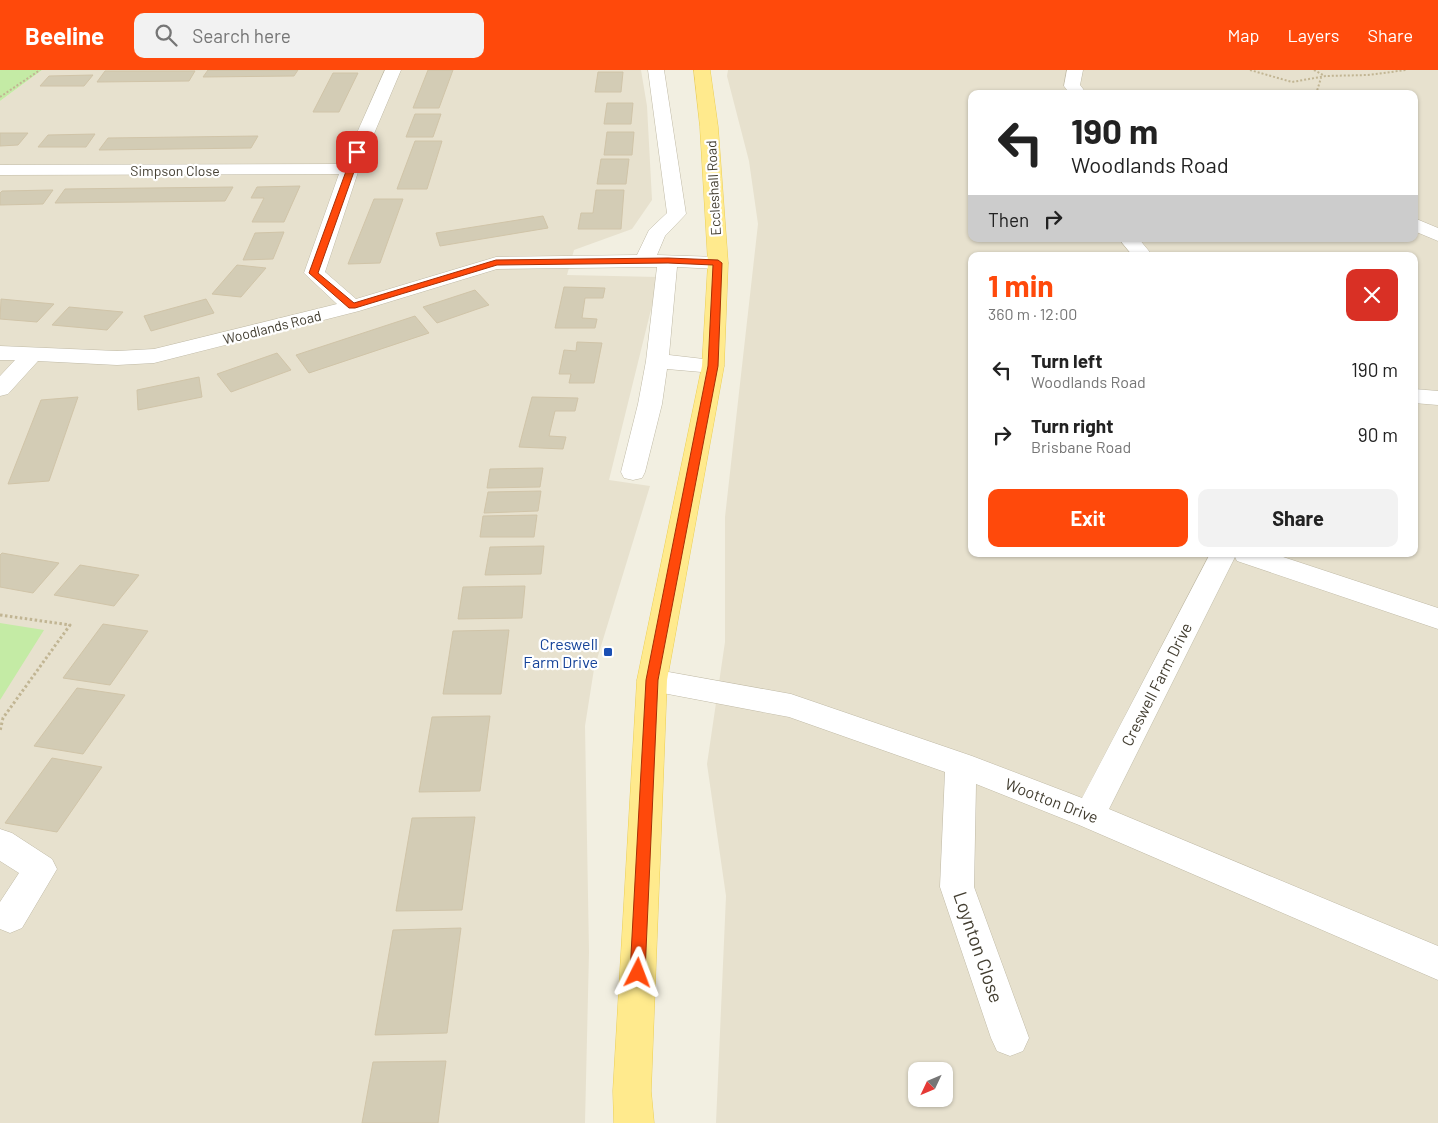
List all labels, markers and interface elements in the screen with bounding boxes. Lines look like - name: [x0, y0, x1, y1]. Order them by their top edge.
- search box: [134, 13, 484, 58]
- text: Beeline: [25, 21, 104, 50]
- icon: search: [152, 21, 180, 49]
- text: Search here: [192, 24, 291, 47]
- text: Map: [1227, 24, 1259, 46]
- text: Layers: [1287, 24, 1340, 46]
- text: Share: [1368, 24, 1413, 46]
- text: 190 m: [1071, 109, 1158, 151]
- icon: left: [988, 110, 1053, 175]
- pin: [336, 131, 378, 173]
- icon: arrive: [343, 138, 371, 166]
- street label: Eccleshall Road: [702, 140, 724, 236]
- text: Woodlands Road: [1071, 151, 1229, 177]
- street label: Simpson Close: [130, 162, 220, 179]
- icon: right: [1039, 205, 1067, 233]
- text: Then: [988, 208, 1029, 231]
- text: 1 min: [988, 267, 1054, 303]
- button: close: [1346, 269, 1398, 321]
- text: 360 m · 12:00: [988, 304, 1077, 323]
- street label: Woodlands Road: [221, 307, 323, 347]
- text: Turn left: [1031, 349, 1102, 372]
- icon: left: [988, 356, 1016, 384]
- text: 190 m: [1351, 358, 1398, 381]
- text: Woodlands Road: [1031, 372, 1146, 391]
- text: Turn right: [1031, 414, 1113, 437]
- icon: right: [988, 421, 1016, 449]
- text: 90 m: [1358, 423, 1398, 446]
- text: Brisbane Road: [1031, 437, 1131, 456]
- button: Exit: [988, 489, 1188, 547]
- button: Share: [1198, 489, 1398, 547]
- street label: Creswell Farm Drive: [1117, 619, 1195, 749]
- place label: Creswell Farm Drive: [523, 634, 598, 671]
- marker: Creswell Farm Drive: [602, 646, 614, 658]
- street label: Wootton Drive: [1003, 774, 1101, 826]
- street label: Loynton Close: [949, 888, 1009, 1006]
- position arrow: [611, 946, 663, 998]
- north arrow: [908, 1062, 952, 1108]
- map controls: [908, 1062, 953, 1107]

